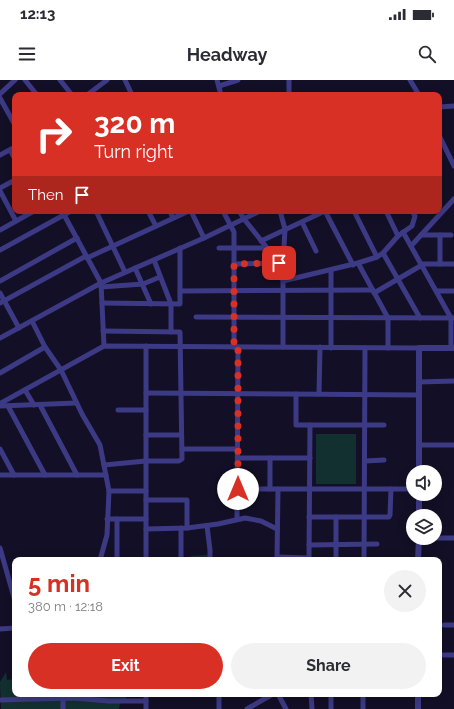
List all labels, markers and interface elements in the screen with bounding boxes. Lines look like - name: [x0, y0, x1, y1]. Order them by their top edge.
- text: 12:13: [20, 5, 55, 23]
- icon: menu: [16, 43, 38, 65]
- icon: search: [416, 43, 438, 65]
- text: Headway: [187, 44, 267, 65]
- text: 320 m: [94, 107, 175, 140]
- icon: right: [28, 108, 80, 160]
- text: Turn right: [94, 141, 173, 162]
- icon: arrive: [71, 184, 93, 206]
- text: Then: [28, 186, 63, 204]
- pin: [262, 246, 296, 280]
- icon: arrive: [268, 252, 290, 274]
- map controls: [406, 465, 442, 545]
- button: sound: [406, 465, 442, 501]
- position arrow: [217, 468, 259, 510]
- button: layers: [406, 509, 442, 545]
- text: 5 min: [28, 569, 90, 598]
- button: close: [384, 570, 426, 612]
- text: 380 m · 12:18: [28, 599, 103, 614]
- button: Exit: [28, 643, 223, 689]
- button: Share: [231, 643, 426, 689]

